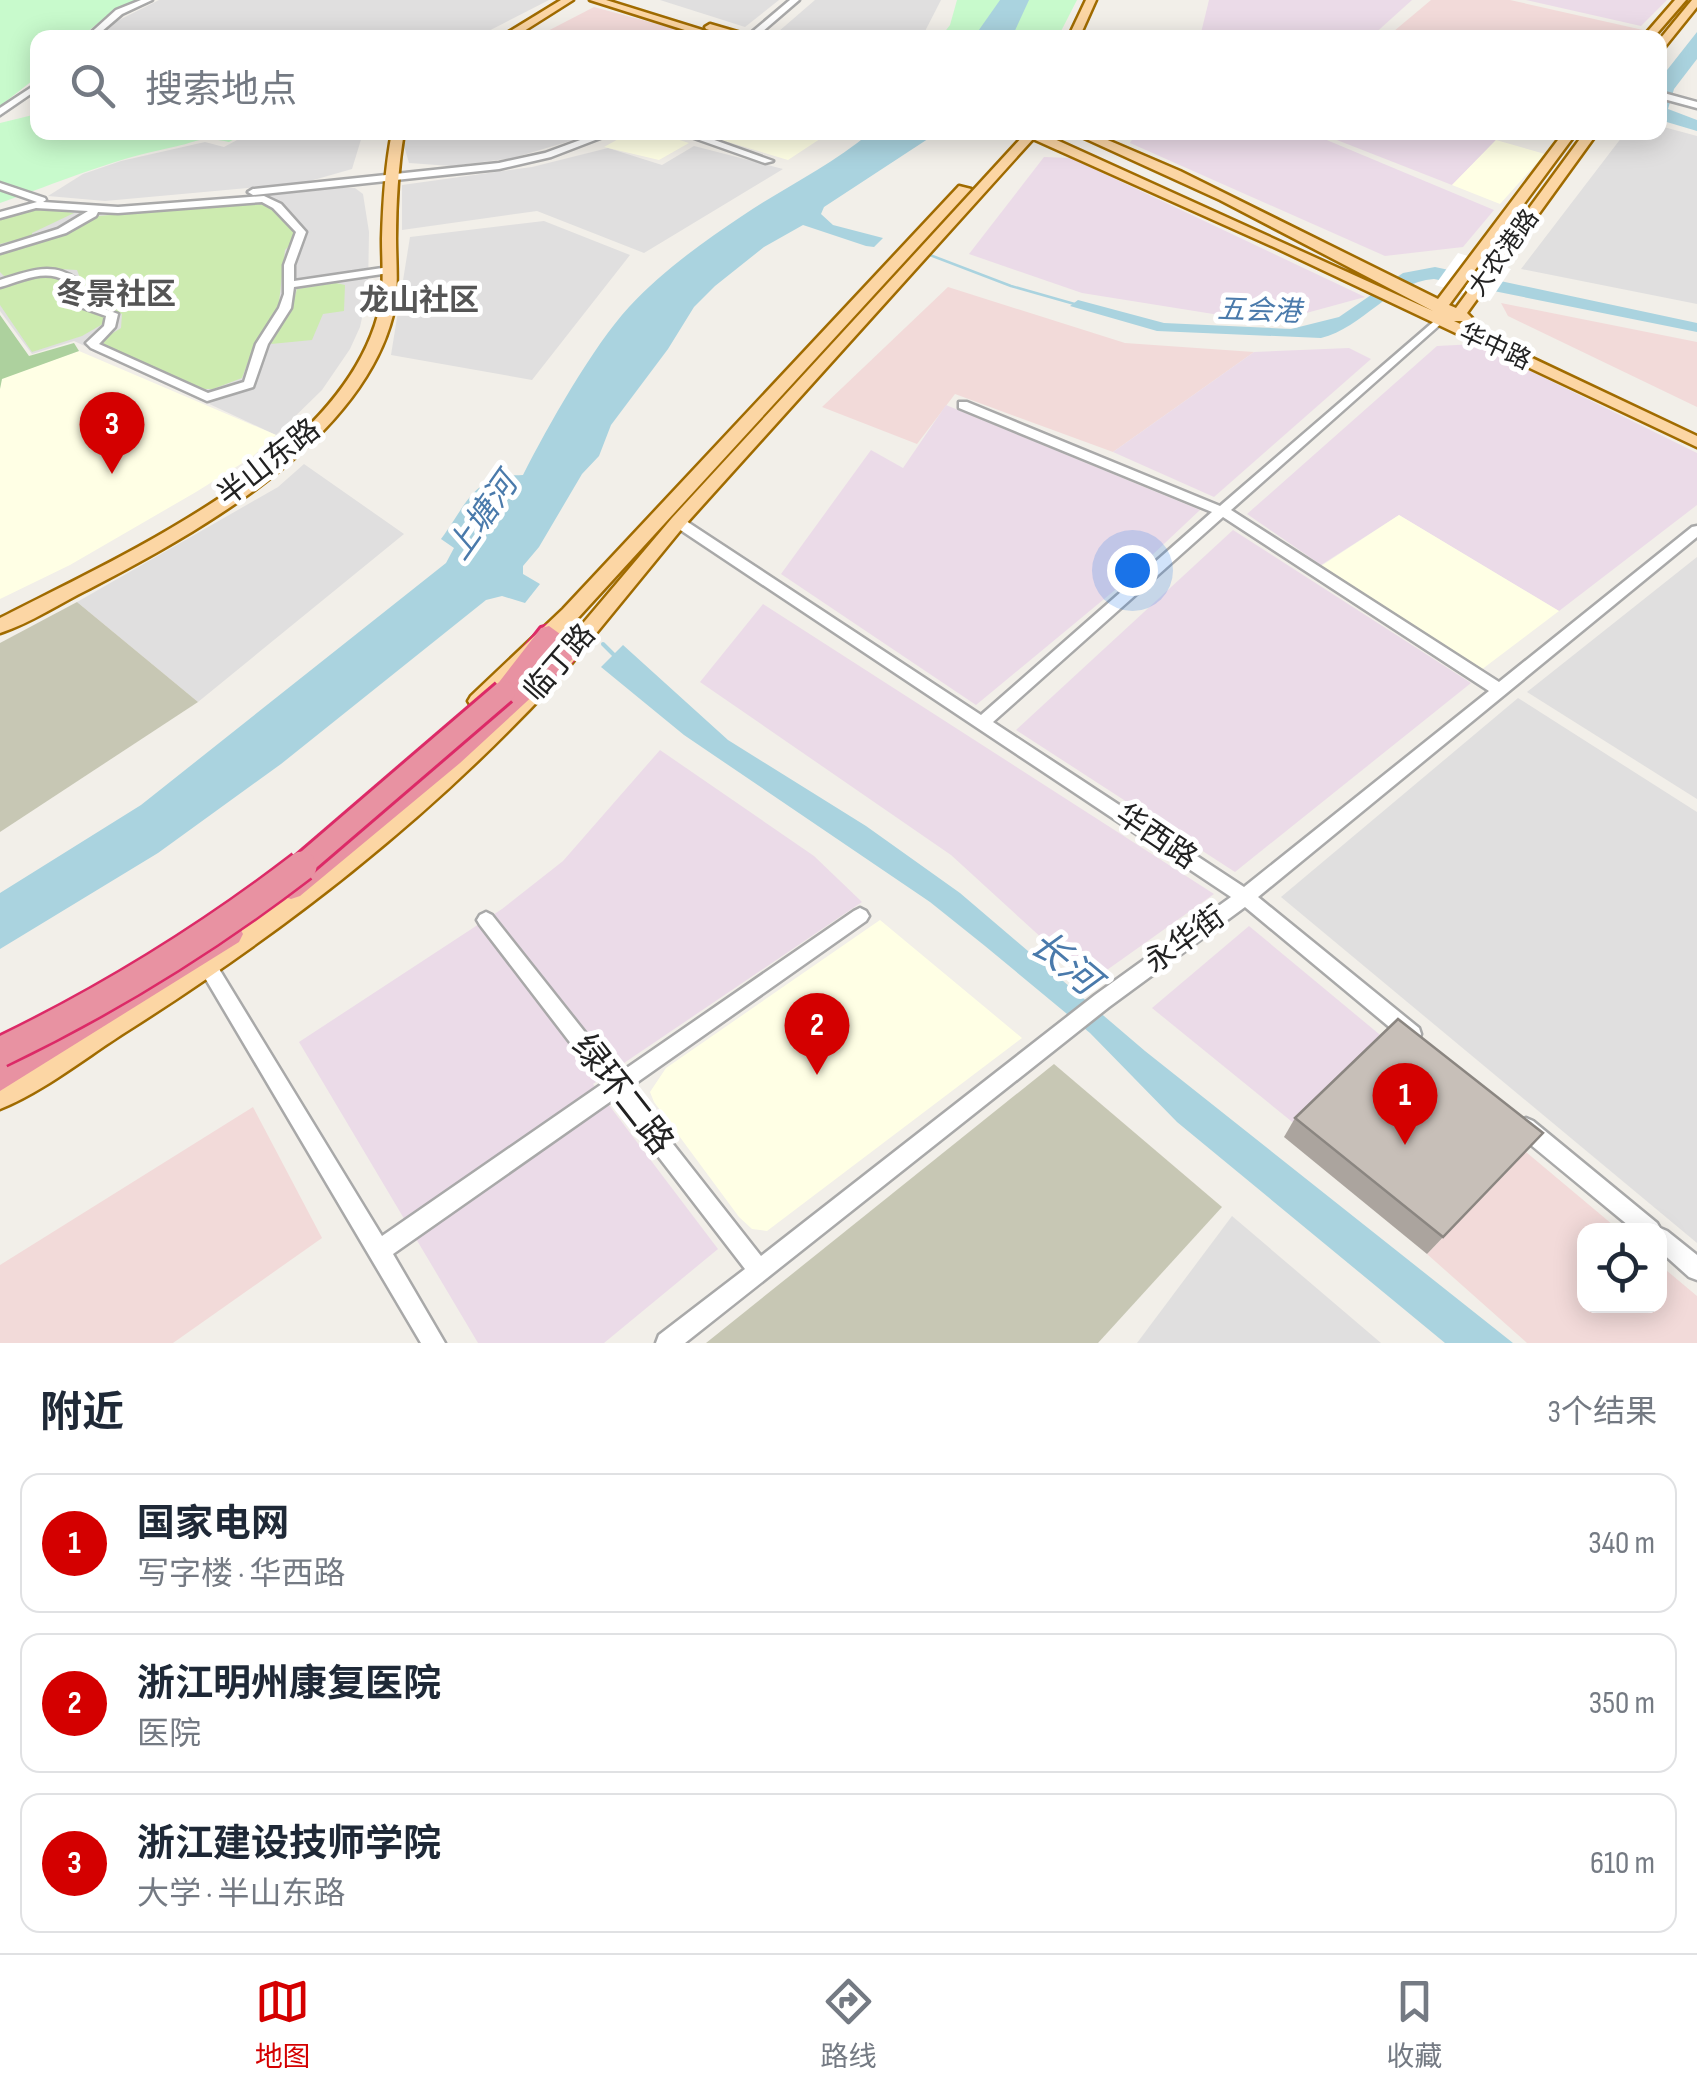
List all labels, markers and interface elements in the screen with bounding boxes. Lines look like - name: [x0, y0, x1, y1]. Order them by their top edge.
- search box: [30, 30, 1667, 140]
- icon: search: [65, 58, 120, 113]
- text: 搜索地点: [145, 68, 297, 113]
- street label: 大农港路: [1462, 203, 1546, 303]
- district label: 冬景社区: [56, 277, 176, 313]
- district label: 龙山社区: [359, 283, 479, 319]
- water label: 五会港: [1216, 293, 1306, 329]
- street label: 华中路: [1454, 317, 1536, 377]
- pin: 3: [80, 392, 144, 474]
- street label: 半山东路: [211, 412, 327, 514]
- water label: 上塘河: [439, 462, 530, 568]
- your location: [1107, 545, 1158, 596]
- street label: 临丁路: [517, 617, 603, 709]
- street label: 华西路: [1109, 797, 1203, 877]
- street label: 永华街: [1138, 899, 1232, 981]
- water label: 长河: [1020, 921, 1113, 1009]
- pin: 2: [784, 992, 850, 1075]
- street label: 绿环二路: [562, 1027, 682, 1163]
- pin: 1: [1372, 1062, 1438, 1145]
- map controls: [1577, 1223, 1667, 1313]
- button: locate: [1577, 1223, 1667, 1313]
- text: 附近: [40, 1388, 124, 1439]
- text: 3个结果: [1548, 1393, 1657, 1432]
- text: 国家电网: [137, 1502, 289, 1547]
- text: 1: [68, 1524, 81, 1563]
- text: 340 m: [1588, 1524, 1655, 1563]
- text: 写字楼 · 华西路: [137, 1555, 346, 1594]
- text: 浙江明州康复医院: [137, 1662, 441, 1707]
- text: 2: [67, 1684, 82, 1723]
- text: 350 m: [1589, 1684, 1655, 1723]
- text: 医院: [137, 1715, 201, 1754]
- text: 浙江建设技师学院: [137, 1822, 441, 1867]
- text: 3: [67, 1844, 82, 1883]
- text: 610 m: [1590, 1844, 1655, 1883]
- text: 大学 · 半山东路: [137, 1875, 346, 1914]
- tab: 地图: [255, 1974, 311, 2074]
- tab: 路线: [820, 1974, 876, 2074]
- tab: 收藏: [1386, 1974, 1442, 2074]

